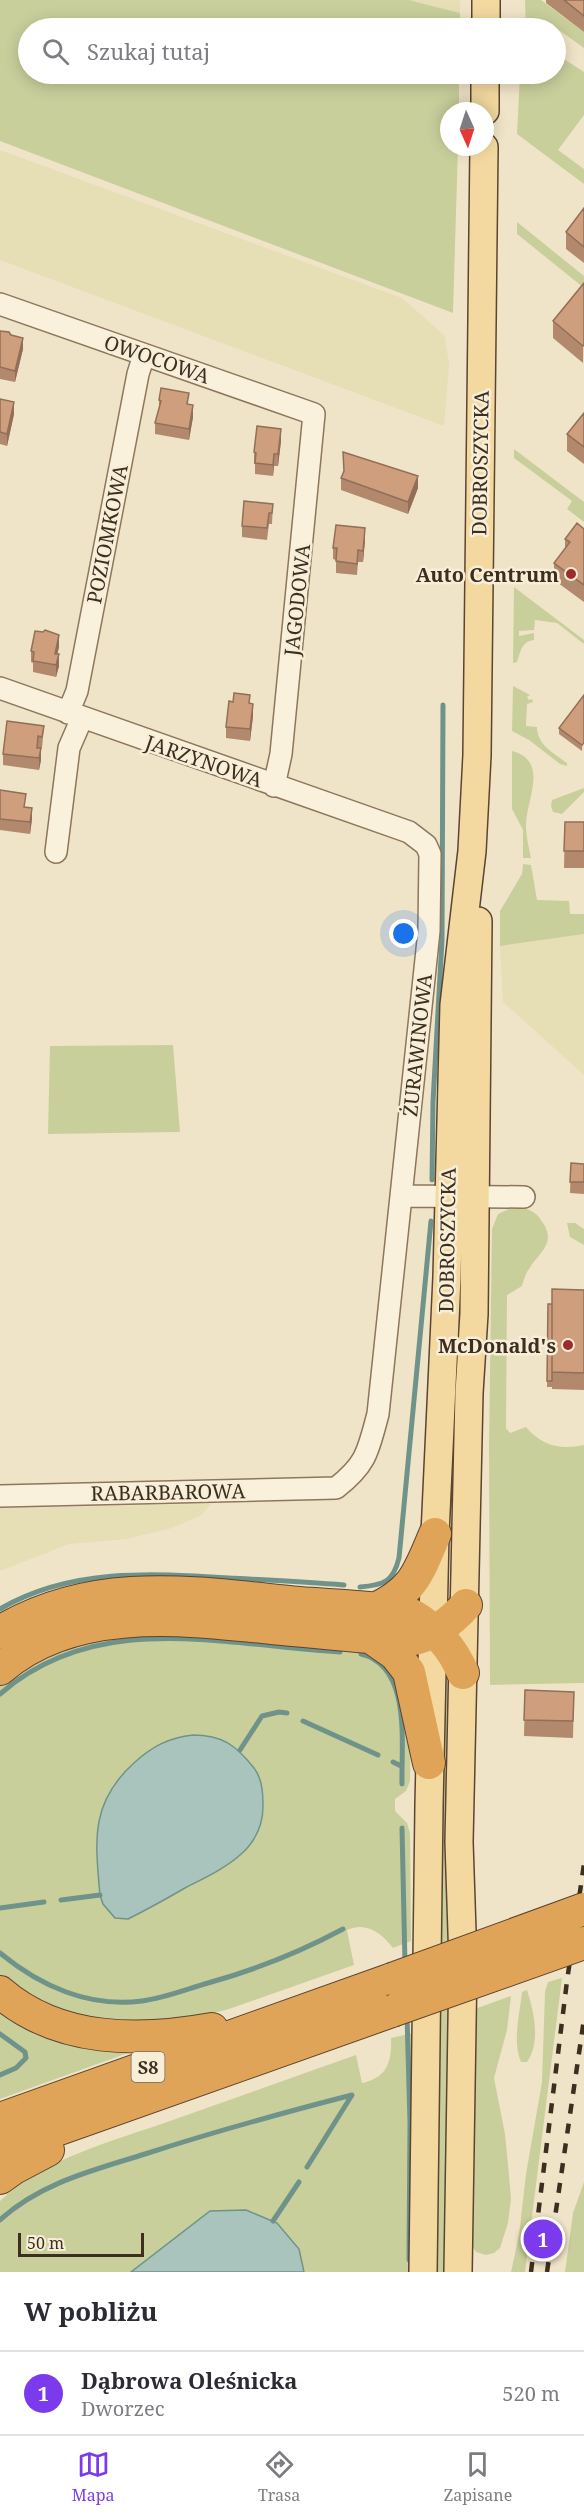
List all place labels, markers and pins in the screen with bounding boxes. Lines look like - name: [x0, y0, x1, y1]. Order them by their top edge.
- place label: Auto Centrum: [416, 561, 559, 588]
- marker: Auto Centrum: [564, 567, 578, 581]
- place label: McDonald's: [438, 1332, 556, 1359]
- marker: McDonald's: [561, 1338, 575, 1352]
- pin: 1: [524, 2216, 562, 2262]

